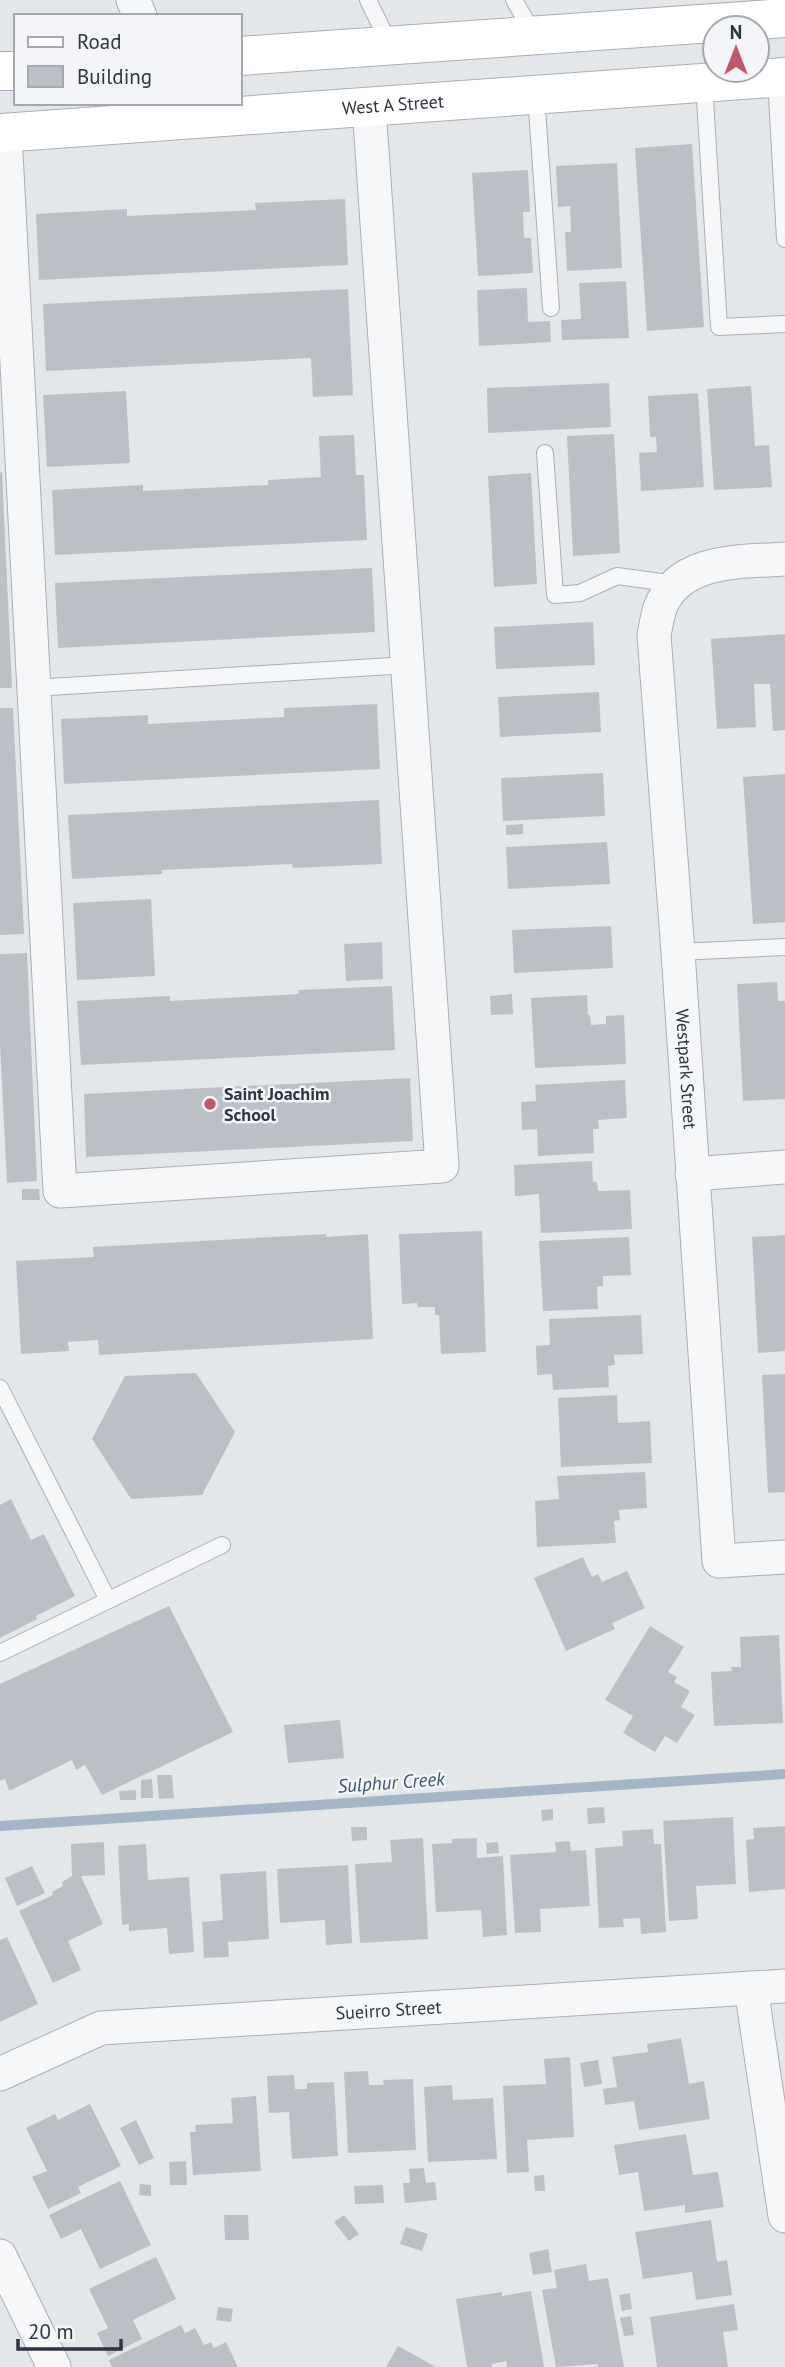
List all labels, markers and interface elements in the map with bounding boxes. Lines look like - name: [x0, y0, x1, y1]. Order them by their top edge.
- legend: [14, 14, 242, 105]
- north arrow: [701, 14, 771, 84]
- text: N: [730, 20, 742, 44]
- text: Road: [77, 28, 121, 55]
- text: Building: [77, 63, 152, 90]
- street label: West A Street: [341, 89, 445, 120]
- street label: Westpark Street: [671, 1008, 702, 1130]
- place label: Saint Joachim School: [224, 1082, 330, 1126]
- marker: Saint Joachim School: [202, 1096, 218, 1112]
- water label: Sulphur Creek: [337, 1766, 447, 1798]
- street label: Sueirro Street: [335, 1995, 442, 2025]
- scale bar: [18, 2308, 121, 2352]
- text: 20 m: [28, 2318, 74, 2345]

